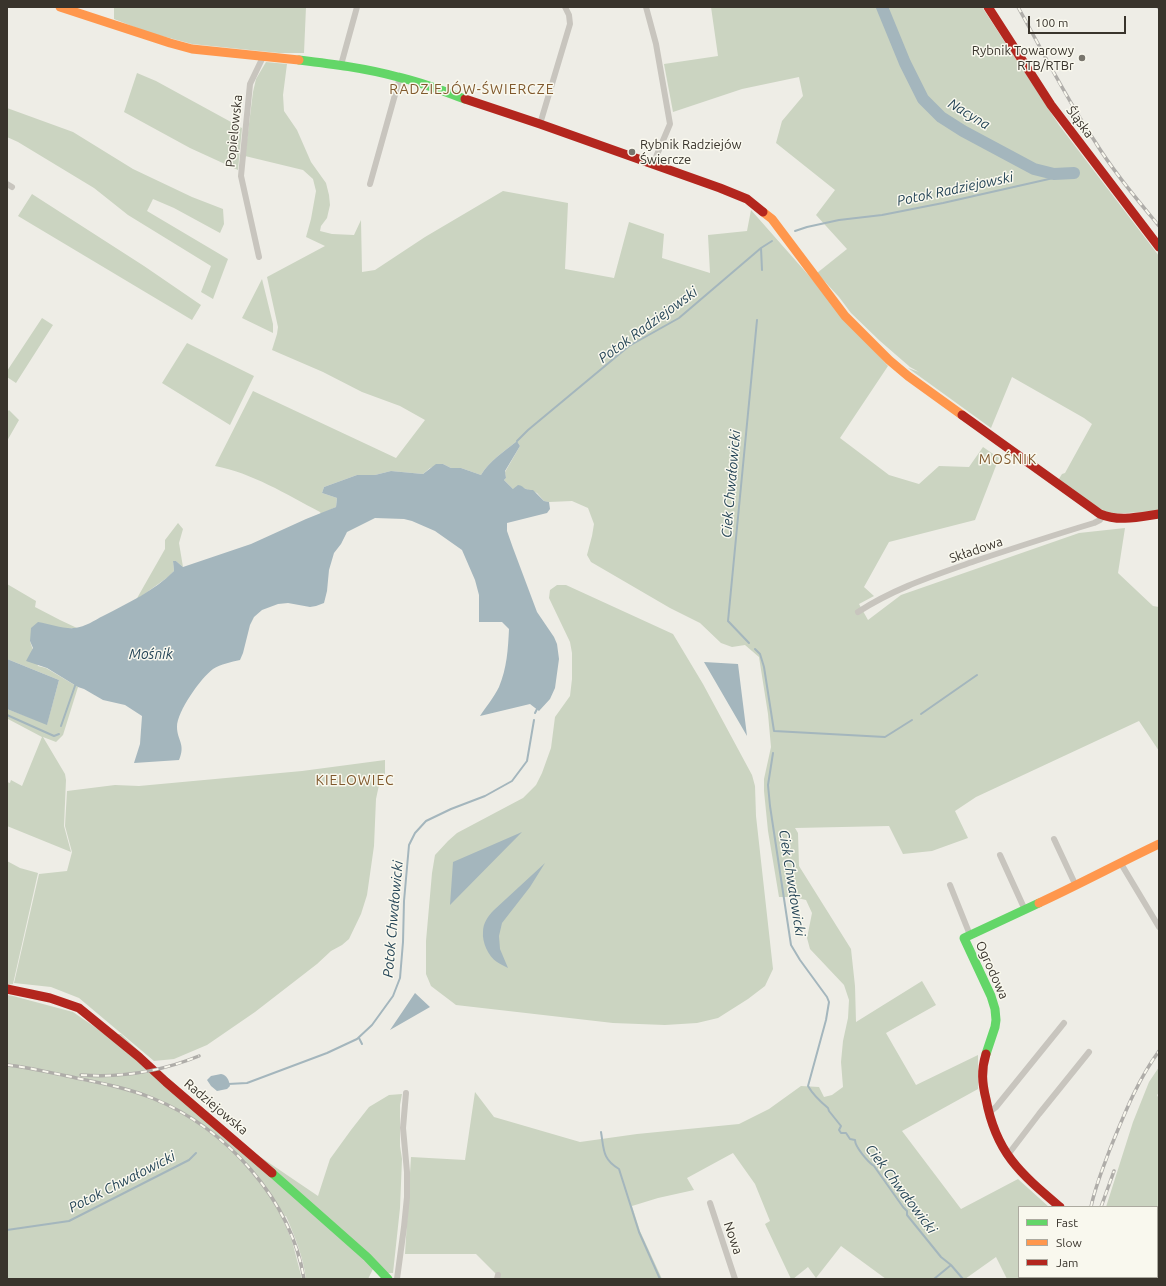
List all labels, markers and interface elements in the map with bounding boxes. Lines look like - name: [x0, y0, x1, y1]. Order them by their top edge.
- scale bar: [1030, 8, 1128, 34]
- text: 100 m: [1035, 16, 1068, 29]
- place label: Rybnik Towarowy RTB/RTBr: [972, 43, 1074, 74]
- marker: Rybnik Towarowy RTB/RTBr: [1077, 53, 1087, 63]
- district label: RADZIEJÓW-ŚWIERCZE: [389, 81, 555, 97]
- street label: Popielowska: [222, 94, 246, 168]
- water label: Nacyna: [945, 95, 993, 133]
- street label: Śląska: [1063, 103, 1097, 141]
- place label: Rybnik Radziejów Świercze: [640, 137, 742, 168]
- marker: Rybnik Radziejów Świercze: [627, 147, 637, 157]
- water label: Potok Radziejowski: [895, 168, 1015, 210]
- water label: Potok Radziejowski: [595, 283, 701, 367]
- water label: Ciek Chwałowicki: [718, 429, 744, 539]
- district label: MOŚNIK: [979, 451, 1037, 467]
- street label: Składowa: [947, 534, 1005, 566]
- water label: Mośnik: [129, 646, 173, 662]
- district label: KIELOWIEC: [315, 772, 395, 788]
- water label: Ciek Chwałowicki: [775, 828, 809, 938]
- water label: Potok Chwałowicki: [380, 860, 406, 978]
- street label: Ogrodowa: [972, 938, 1012, 1002]
- street label: Radziejowska: [181, 1076, 251, 1138]
- water label: Ciek Chwałowicki: [862, 1141, 940, 1237]
- water label: Potok Chwałowicki: [66, 1148, 178, 1216]
- legend: [1018, 1206, 1158, 1278]
- text: Fast: [1056, 1216, 1078, 1229]
- street label: Nowa: [720, 1220, 746, 1256]
- text: Slow: [1056, 1236, 1082, 1249]
- text: Jam: [1056, 1256, 1078, 1269]

